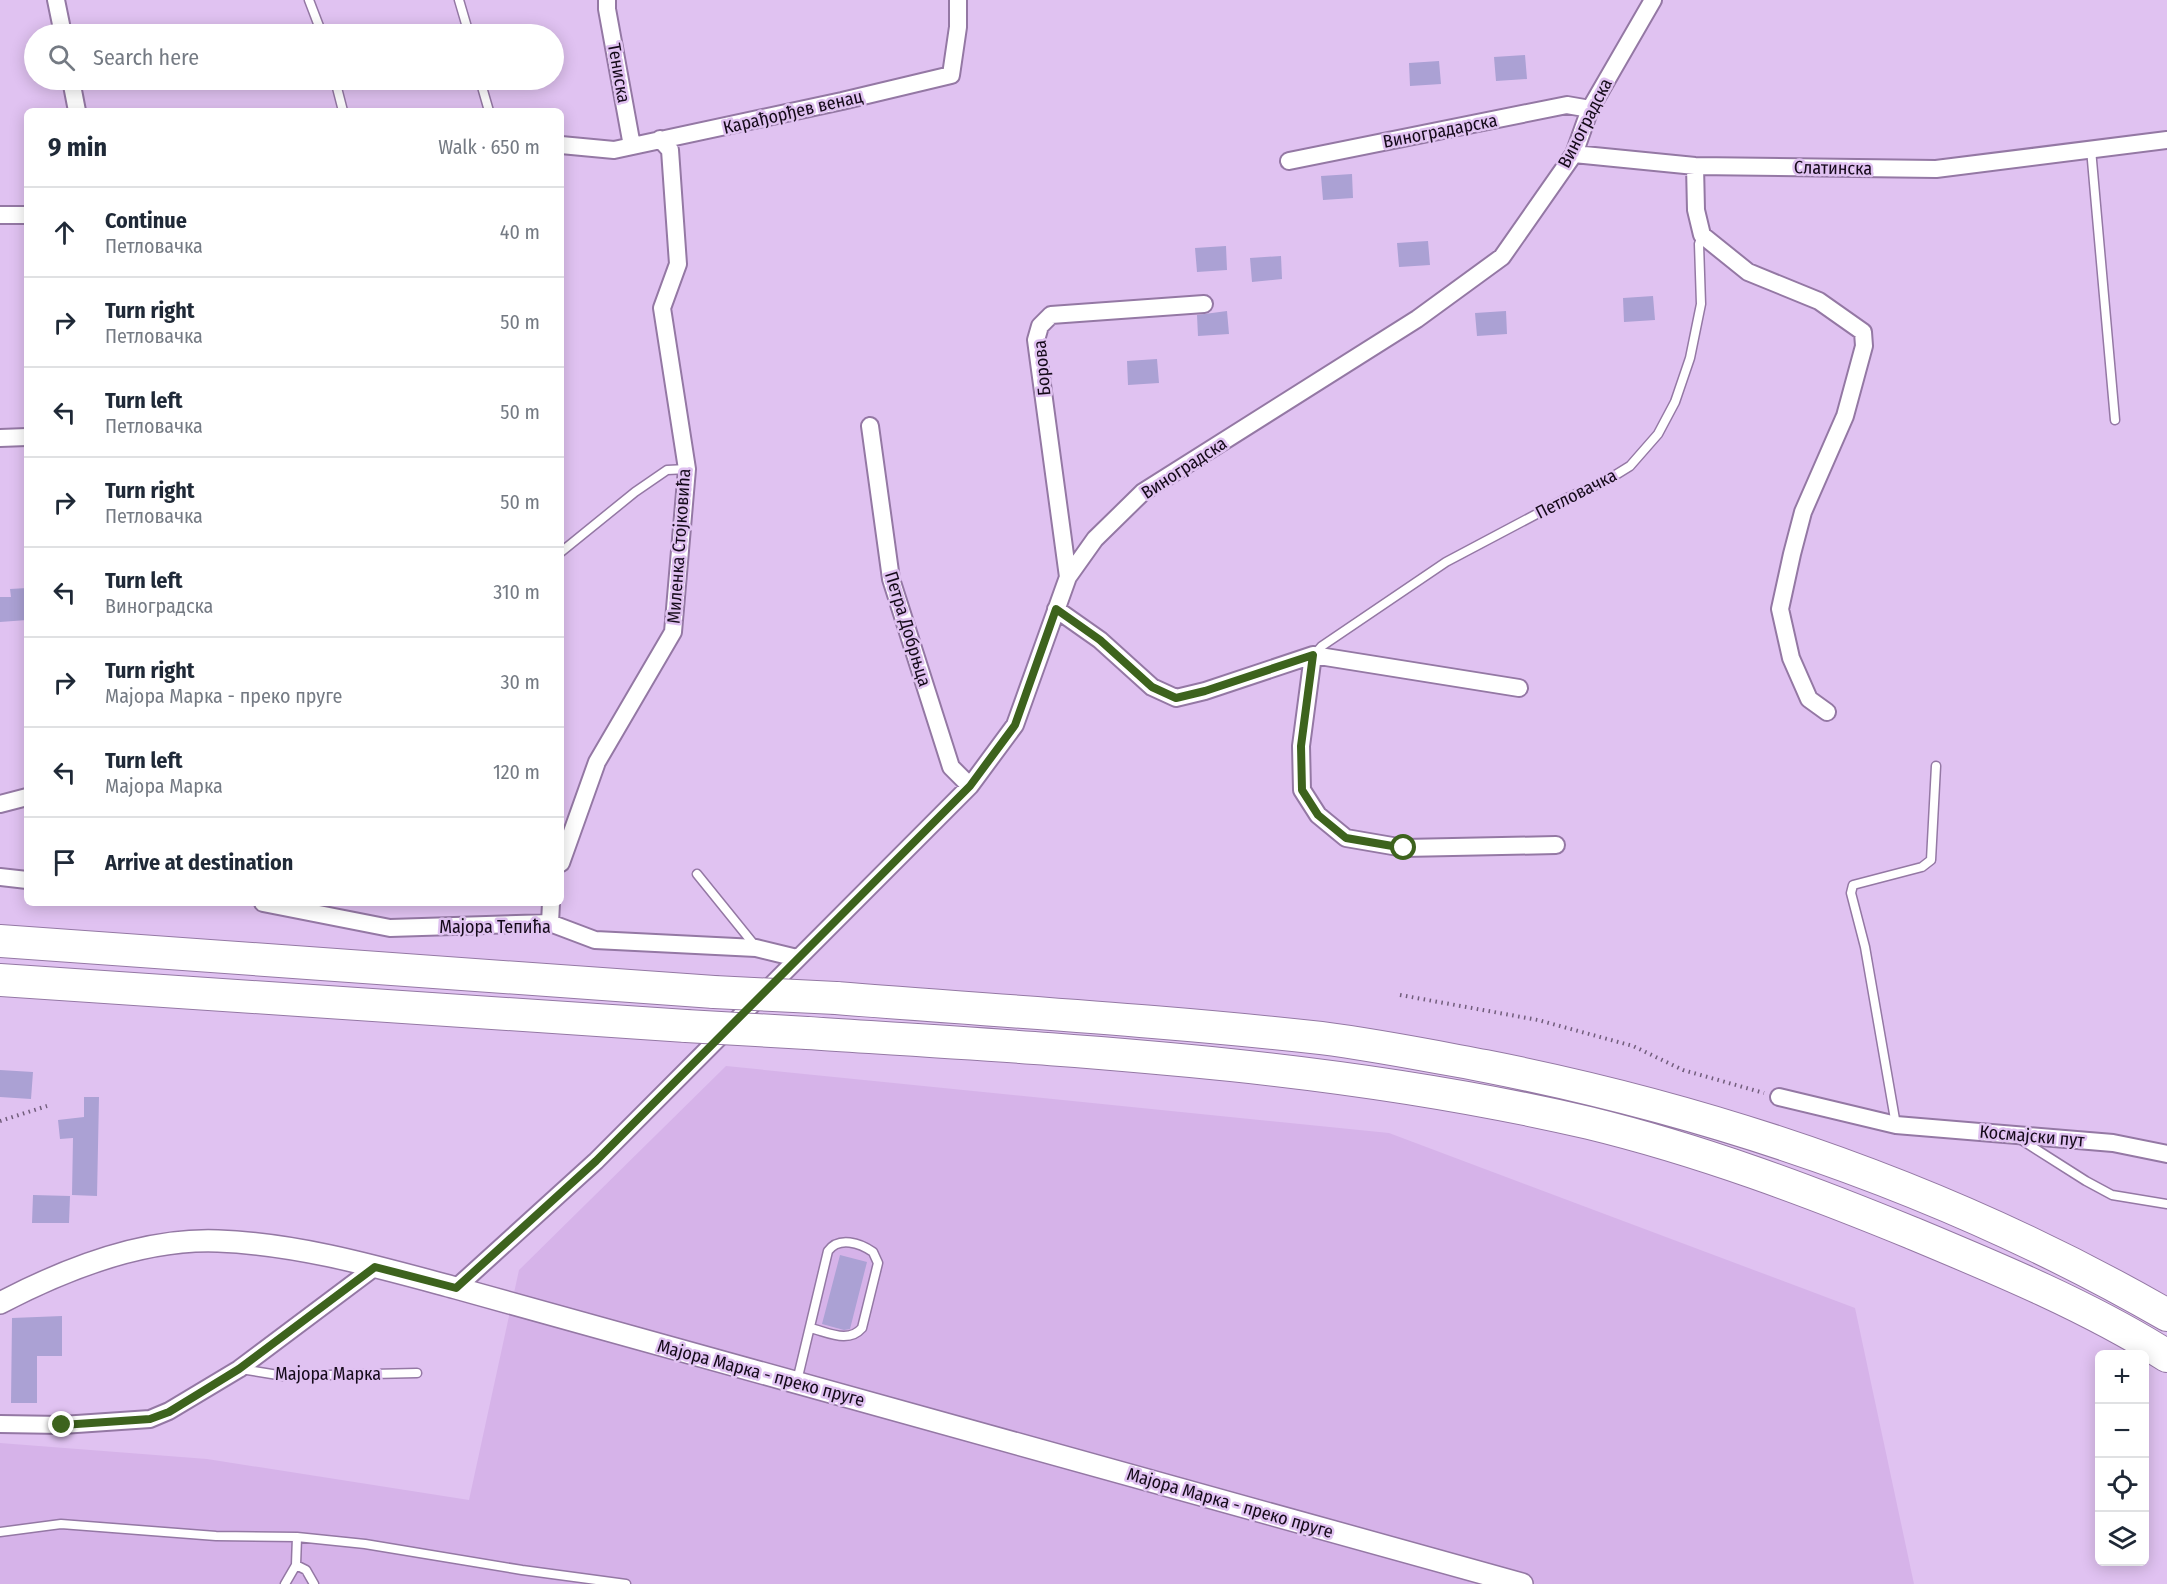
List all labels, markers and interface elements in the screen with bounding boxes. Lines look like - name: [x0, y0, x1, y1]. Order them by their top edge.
- search box: [24, 24, 564, 90]
- icon: search: [45, 41, 78, 74]
- street label: Тениска: [603, 41, 635, 105]
- text: Search here: [93, 44, 199, 71]
- street label: Виноградска: [1553, 74, 1617, 171]
- street label: Карађорђев венац: [721, 85, 865, 139]
- street label: Виноградарска: [1381, 109, 1499, 153]
- text: 9 min: [48, 132, 107, 163]
- text: Walk · 650 m: [438, 135, 540, 159]
- street label: Слатинска: [1794, 156, 1872, 180]
- text: Continue: [105, 207, 187, 234]
- icon: ahead: [48, 216, 81, 249]
- text: 40 m: [500, 220, 540, 244]
- text: Петловачка: [105, 234, 203, 258]
- text: Turn right: [105, 297, 194, 324]
- icon: right: [48, 306, 81, 339]
- text: 50 m: [500, 310, 540, 334]
- text: Петловачка: [105, 324, 203, 348]
- street label: Борова: [1029, 339, 1055, 397]
- text: Turn left: [105, 387, 183, 414]
- icon: left: [48, 396, 81, 429]
- text: 50 m: [500, 400, 540, 424]
- text: Петловачка: [105, 414, 203, 438]
- street label: Виноградска: [1137, 432, 1231, 504]
- street label: Петловачка: [1532, 464, 1620, 524]
- street label: Миленка Стојковића: [663, 468, 695, 624]
- text: Turn right: [105, 477, 194, 504]
- icon: right: [48, 486, 81, 519]
- text: 50 m: [500, 490, 540, 514]
- text: Петловачка: [105, 504, 203, 528]
- text: Turn left: [105, 567, 183, 594]
- street label: Петра Добрњца: [880, 569, 936, 689]
- icon: left: [48, 576, 81, 609]
- text: 310 m: [493, 580, 540, 604]
- text: Виноградска: [105, 594, 213, 618]
- text: Turn right: [105, 657, 194, 684]
- icon: right: [48, 666, 81, 699]
- text: 30 m: [500, 670, 540, 694]
- text: Мајора Марка - преко пруге: [105, 684, 342, 708]
- text: Turn left: [105, 747, 183, 774]
- icon: left: [48, 756, 81, 789]
- text: 120 m: [493, 760, 540, 784]
- text: Мајора Марка: [105, 774, 223, 798]
- route start: [1390, 834, 1416, 860]
- icon: arrive: [48, 846, 81, 879]
- text: Arrive at destination: [105, 849, 293, 876]
- street label: Мајора Тепића: [439, 916, 551, 938]
- street label: Космајски пут: [1978, 1120, 2086, 1152]
- street label: Мајора Марка - преко пруге: [655, 1335, 867, 1411]
- map controls: [2095, 1350, 2149, 1566]
- button: +: [2095, 1350, 2149, 1404]
- street label: Мајора Марка: [275, 1363, 381, 1385]
- button: −: [2095, 1404, 2149, 1458]
- route end: [48, 1411, 74, 1437]
- button: locate: [2095, 1458, 2149, 1512]
- street label: Мајора Марка - преко пруге: [1124, 1463, 1336, 1543]
- button: layers: [2095, 1512, 2149, 1566]

